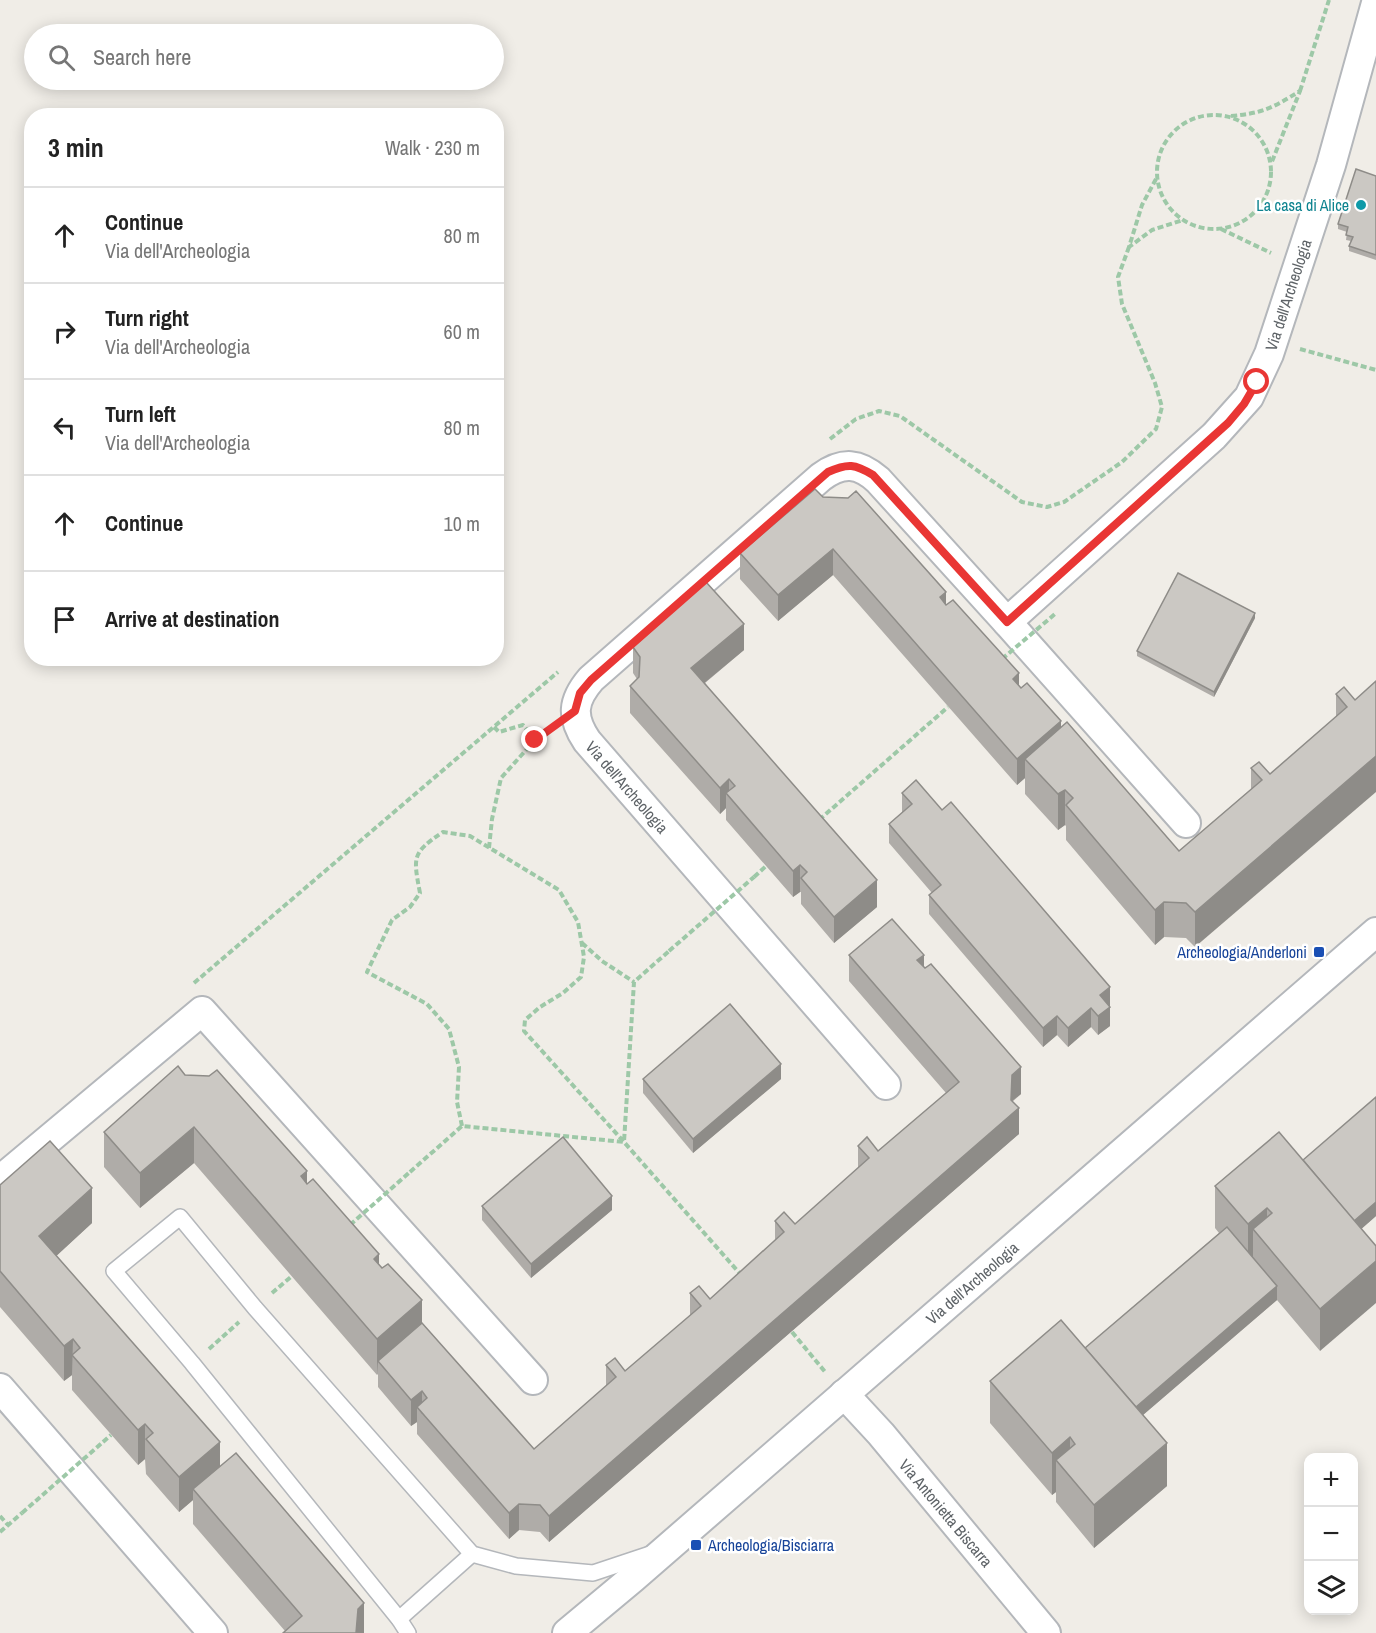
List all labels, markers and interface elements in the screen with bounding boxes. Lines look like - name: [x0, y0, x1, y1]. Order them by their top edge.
- search box: [24, 24, 504, 90]
- icon: search: [45, 41, 78, 74]
- text: Search here: [93, 42, 191, 72]
- text: 3 min: [48, 130, 104, 165]
- text: Walk · 230 m: [385, 134, 480, 161]
- place label: La casa di Alice: [1256, 194, 1349, 216]
- marker: La casa di Alice: [1354, 198, 1368, 212]
- text: Continue: [105, 207, 183, 237]
- icon: ahead: [48, 219, 81, 252]
- text: 80 m: [444, 222, 480, 249]
- street label: Via dell'Archeologia: [1260, 236, 1317, 354]
- text: Via dell'Archeologia: [105, 237, 250, 264]
- text: Turn right: [105, 303, 189, 333]
- icon: right: [48, 315, 81, 348]
- text: 60 m: [444, 318, 480, 345]
- text: Via dell'Archeologia: [105, 333, 250, 360]
- route start: [1243, 368, 1269, 394]
- text: Turn left: [105, 399, 176, 429]
- icon: left: [48, 411, 81, 444]
- text: 80 m: [444, 414, 480, 441]
- text: Via dell'Archeologia: [105, 429, 250, 456]
- icon: ahead: [48, 507, 81, 540]
- text: Continue: [105, 508, 183, 538]
- text: 10 m: [444, 510, 480, 537]
- icon: arrive: [48, 603, 81, 636]
- text: Arrive at destination: [105, 604, 279, 634]
- route end: [521, 726, 547, 752]
- street label: Via dell'Archeologia: [581, 736, 674, 839]
- place label: Archeologia/Anderloni: [1176, 941, 1307, 963]
- marker: Archeologia/Anderloni: [1312, 945, 1326, 959]
- street label: Via dell'Archeologia: [921, 1236, 1024, 1329]
- map controls: [1304, 1453, 1358, 1615]
- button: +: [1304, 1453, 1358, 1507]
- street label: Via Antonietta Biscarra: [894, 1454, 998, 1572]
- button: −: [1304, 1507, 1358, 1561]
- place label: Archeologia/Bisciarra: [707, 1534, 835, 1556]
- marker: Archeologia/Bisciarra: [689, 1538, 703, 1552]
- button: layers: [1304, 1561, 1358, 1615]

